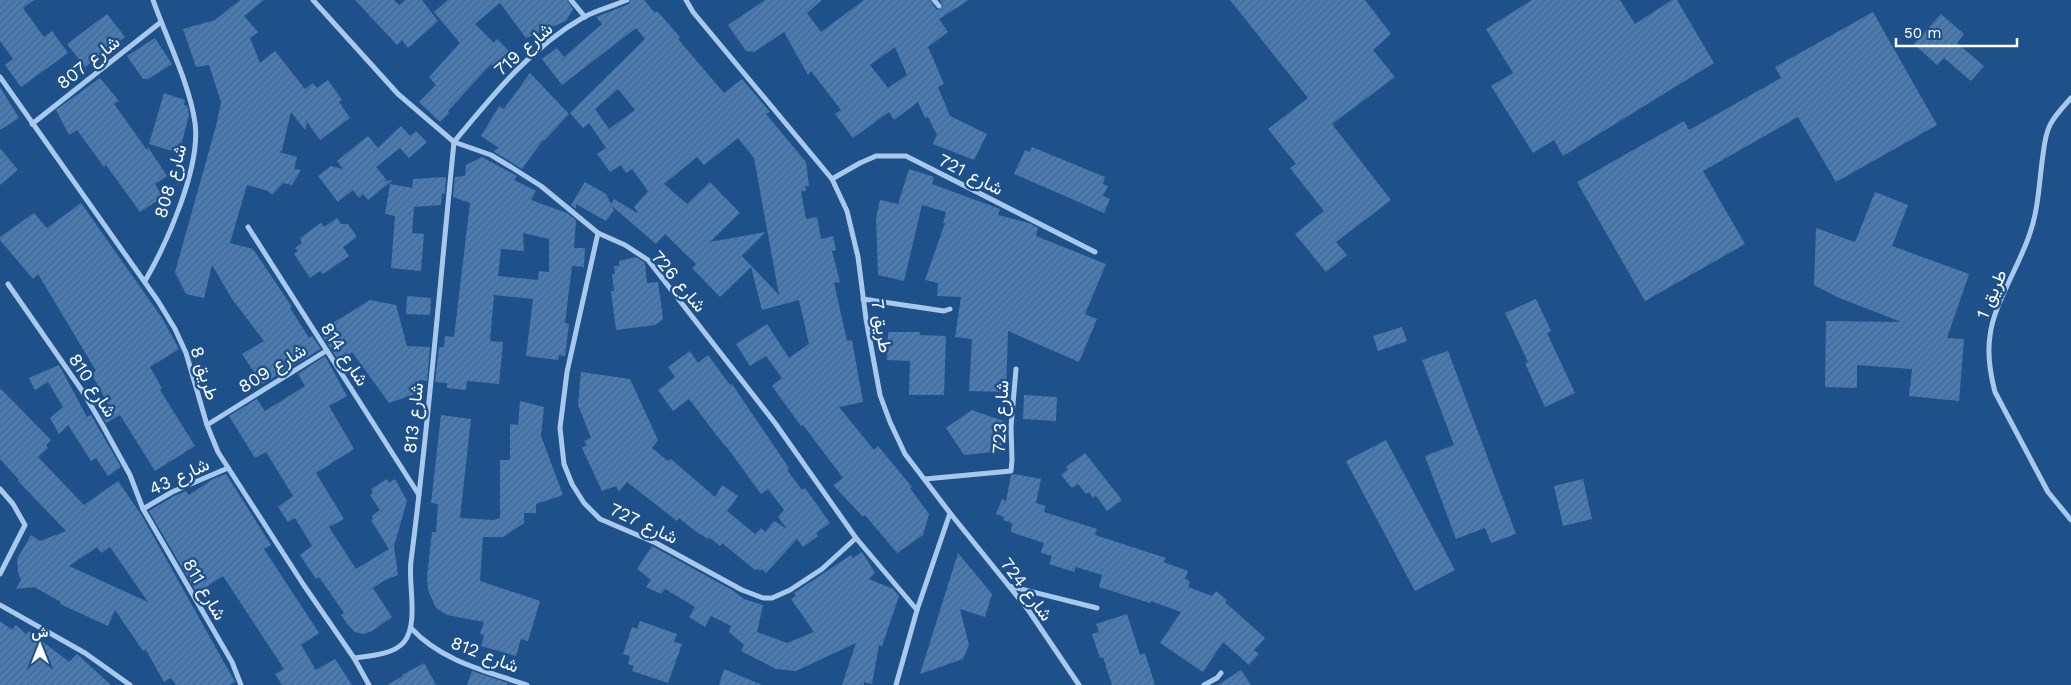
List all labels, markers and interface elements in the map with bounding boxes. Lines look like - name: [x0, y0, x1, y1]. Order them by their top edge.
- scale bar: [1896, 15, 2017, 47]
- street label: شارع 719: [489, 18, 558, 82]
- text: 50 m: [1904, 24, 1941, 42]
- street label: شارع 807: [52, 31, 125, 95]
- street label: شارع 808: [149, 142, 192, 221]
- street label: شارع 721: [934, 149, 1007, 201]
- street label: شارع 726: [646, 246, 711, 317]
- street label: طريق 1: [1971, 266, 2012, 322]
- street label: 7 طريق: [866, 298, 897, 354]
- street label: شارع 814: [315, 318, 373, 391]
- street label: شارع 809: [234, 339, 311, 399]
- street label: طريق 8: [186, 343, 224, 403]
- street label: شارع 810: [63, 349, 121, 422]
- street label: شارع 723: [988, 380, 1014, 454]
- street label: شارع 813: [399, 382, 429, 455]
- street label: شارع 43: [146, 453, 213, 501]
- street label: شارع 727: [606, 498, 681, 550]
- street label: شارع 724: [995, 553, 1057, 626]
- street label: شارع 811: [177, 555, 231, 624]
- north arrow: [15, 620, 65, 670]
- text: ش: [32, 624, 49, 641]
- street label: شارع 812: [447, 631, 522, 678]

